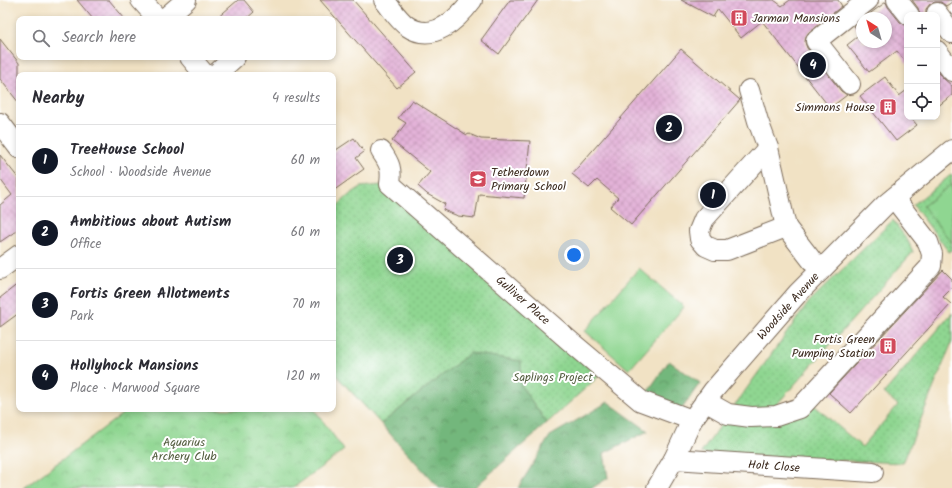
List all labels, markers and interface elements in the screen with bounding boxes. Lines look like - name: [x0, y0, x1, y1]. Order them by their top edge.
- building icon: Jarman Mansions: [729, 8, 749, 28]
- place label: Jarman Mansions: [752, 9, 840, 28]
- north arrow: [856, 12, 892, 48]
- map controls: [904, 12, 940, 120]
- button: +: [904, 12, 940, 48]
- search box: [16, 16, 336, 60]
- text: Search here: [62, 26, 136, 50]
- icon: search: [30, 27, 52, 49]
- button: −: [904, 48, 940, 84]
- pin: 4: [800, 50, 826, 80]
- button: locate: [904, 84, 940, 120]
- text: Nearby: [32, 85, 84, 112]
- text: 4 results: [272, 88, 320, 109]
- building icon: Simmons House: [878, 97, 898, 117]
- place label: Simmons House: [795, 98, 876, 117]
- pin: 2: [656, 113, 682, 143]
- text: TreeHouse School: [70, 138, 184, 162]
- text: 1: [43, 150, 47, 171]
- text: 60 m: [291, 150, 320, 171]
- text: School · Woodside Avenue: [70, 162, 211, 183]
- place label: Tetherdown Primary School: [491, 163, 566, 196]
- school or university icon: Tetherdown Primary School: [468, 169, 488, 189]
- pin: 1: [700, 180, 726, 210]
- text: Ambitious about Autism: [70, 210, 231, 234]
- text: 2: [41, 222, 49, 243]
- text: 60 m: [291, 222, 320, 243]
- text: Office: [70, 234, 101, 255]
- pin: 3: [387, 245, 413, 275]
- your location: [564, 245, 584, 265]
- street label: Woodside Avenue: [753, 268, 825, 345]
- street label: Gulliver Place: [491, 271, 555, 330]
- text: Fortis Green Allotments: [70, 282, 230, 306]
- text: 3: [41, 294, 49, 315]
- text: 70 m: [292, 294, 320, 315]
- text: Park: [70, 306, 94, 327]
- place label: Fortis Green Pumping Station: [792, 330, 875, 363]
- building icon: Fortis Green Pumping Station: [878, 336, 898, 356]
- text: Hollyhock Mansions: [70, 354, 199, 378]
- text: 4: [41, 366, 49, 387]
- text: 120 m: [286, 366, 320, 387]
- park label: Saplings Project: [513, 368, 593, 387]
- text: Place · Marwood Square: [70, 378, 200, 399]
- park label: Aquarius Archery Club: [151, 433, 217, 466]
- street label: Holt Close: [747, 455, 801, 478]

